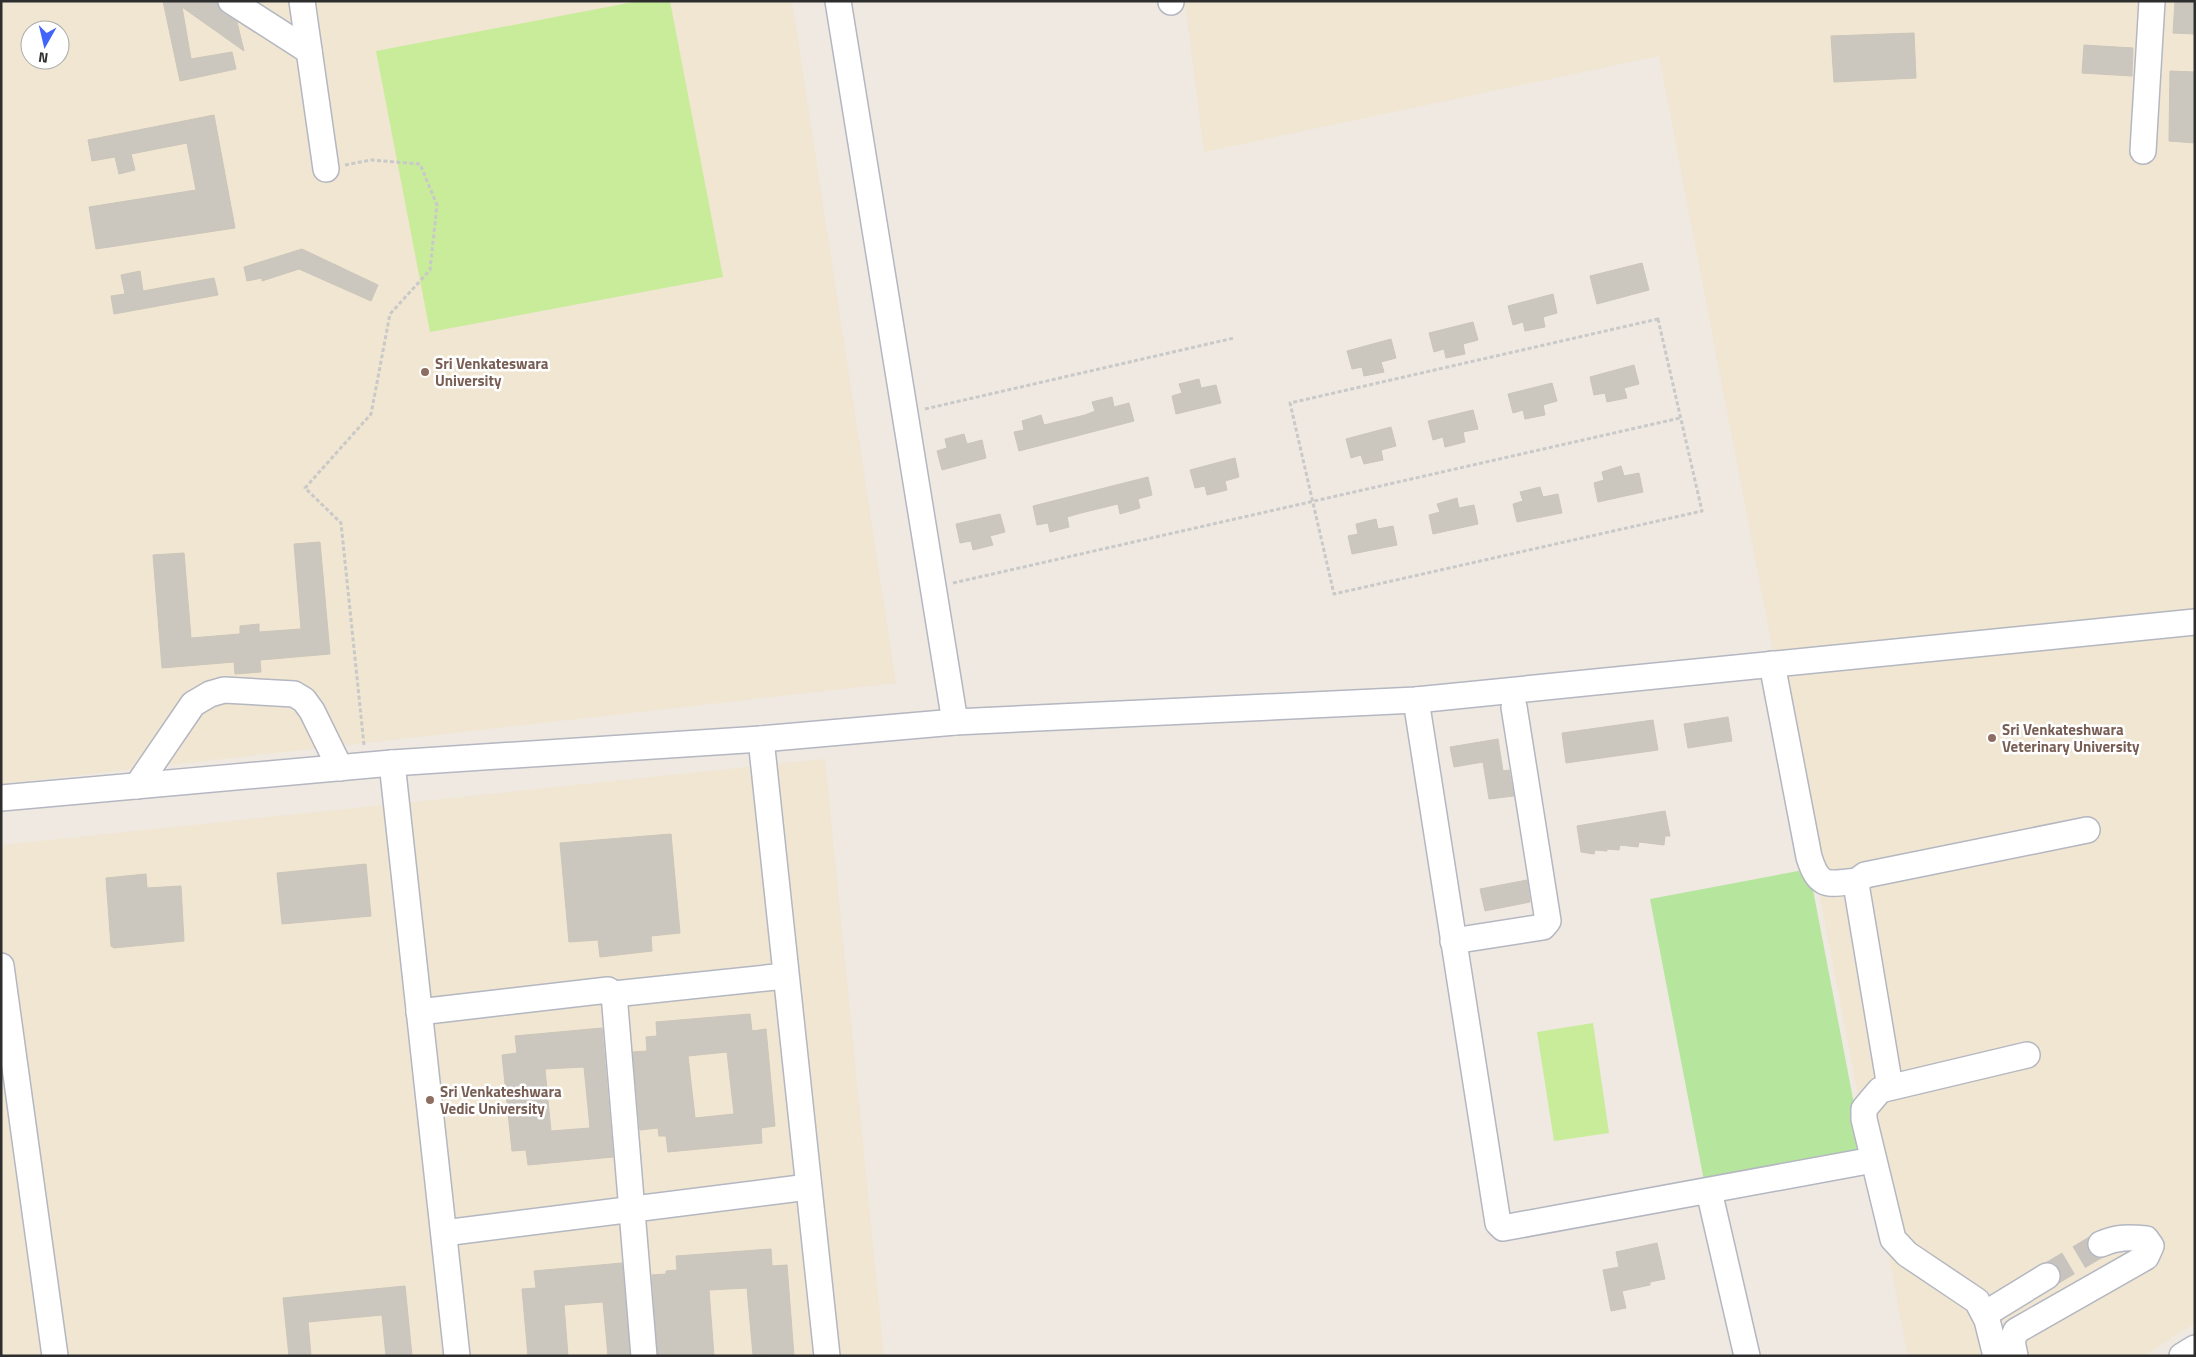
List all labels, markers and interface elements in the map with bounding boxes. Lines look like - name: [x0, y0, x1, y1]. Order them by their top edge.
- north arrow: [20, 20, 70, 70]
- text: N: [37, 47, 49, 69]
- place label: Sri Venkateswara University: [435, 352, 549, 392]
- marker: Sri Venkateswara University: [419, 366, 431, 378]
- place label: Sri Venkateshwara Veterinary University: [2002, 718, 2140, 758]
- marker: Sri Venkateshwara Veterinary University: [1986, 732, 1998, 744]
- place label: Sri Venkateshwara Vedic University: [440, 1080, 562, 1120]
- marker: Sri Venkateshwara Vedic University: [424, 1094, 436, 1106]

